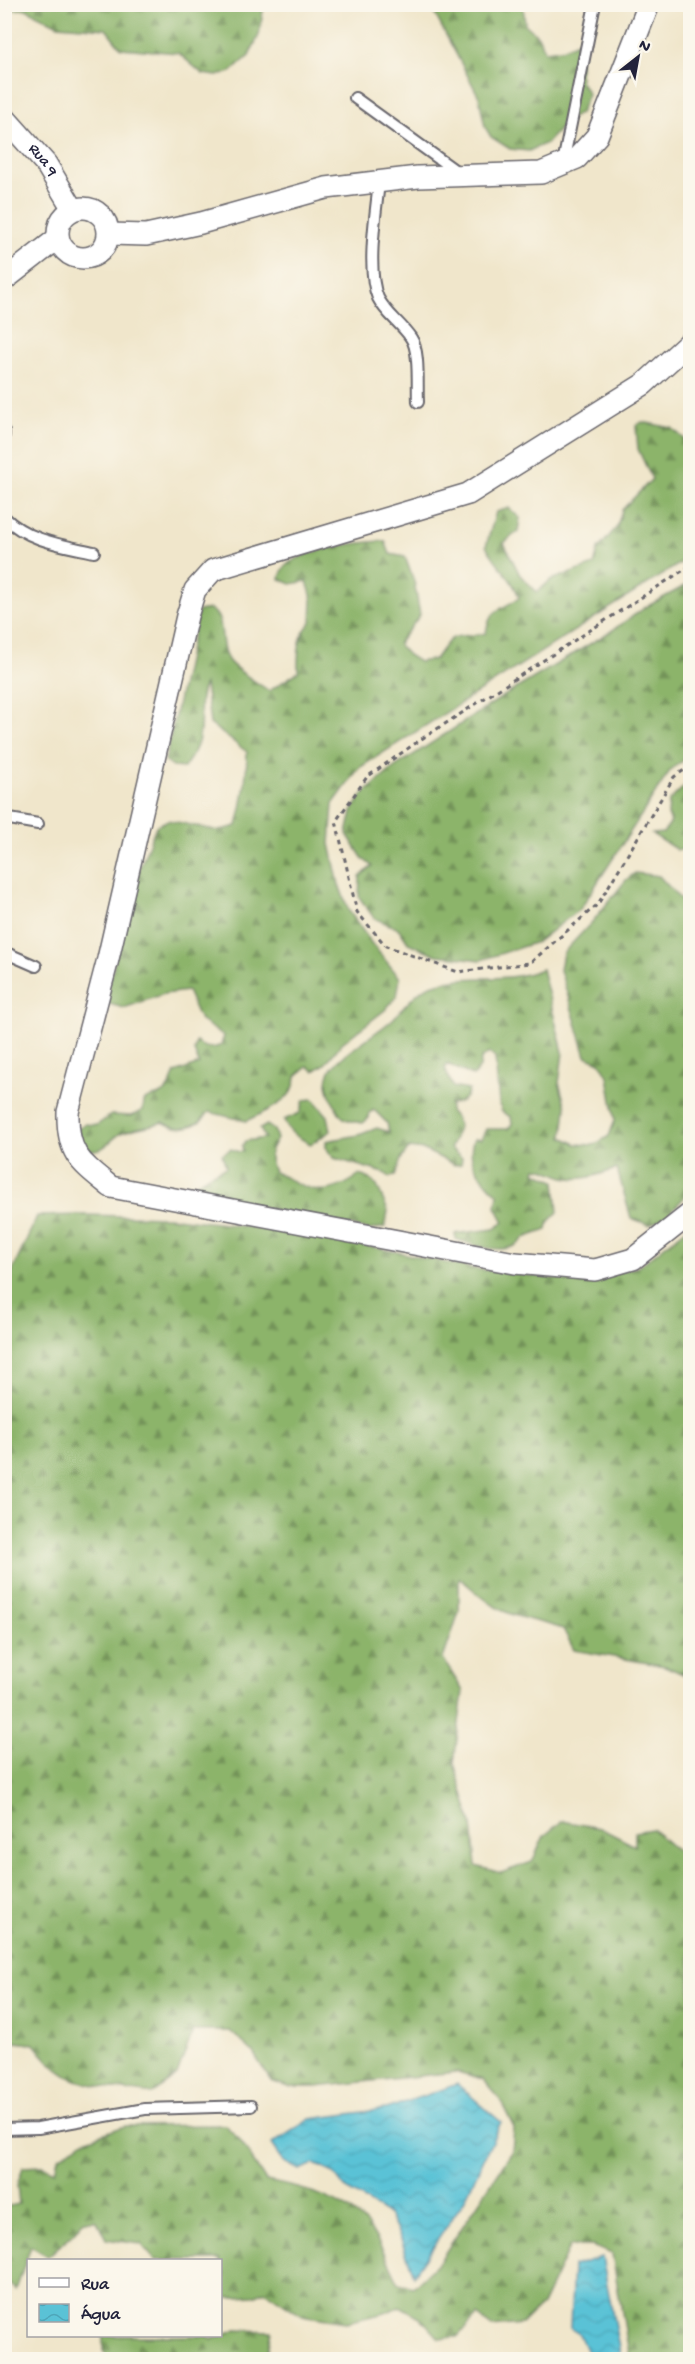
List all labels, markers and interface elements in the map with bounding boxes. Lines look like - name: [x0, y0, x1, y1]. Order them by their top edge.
- north arrow: [608, 27, 668, 87]
- text: N: [635, 36, 654, 58]
- street label: Rua 9: [23, 140, 61, 180]
- legend: [27, 2259, 222, 2337]
- text: Rua: [81, 2275, 110, 2296]
- text: Água: [81, 2304, 121, 2326]

